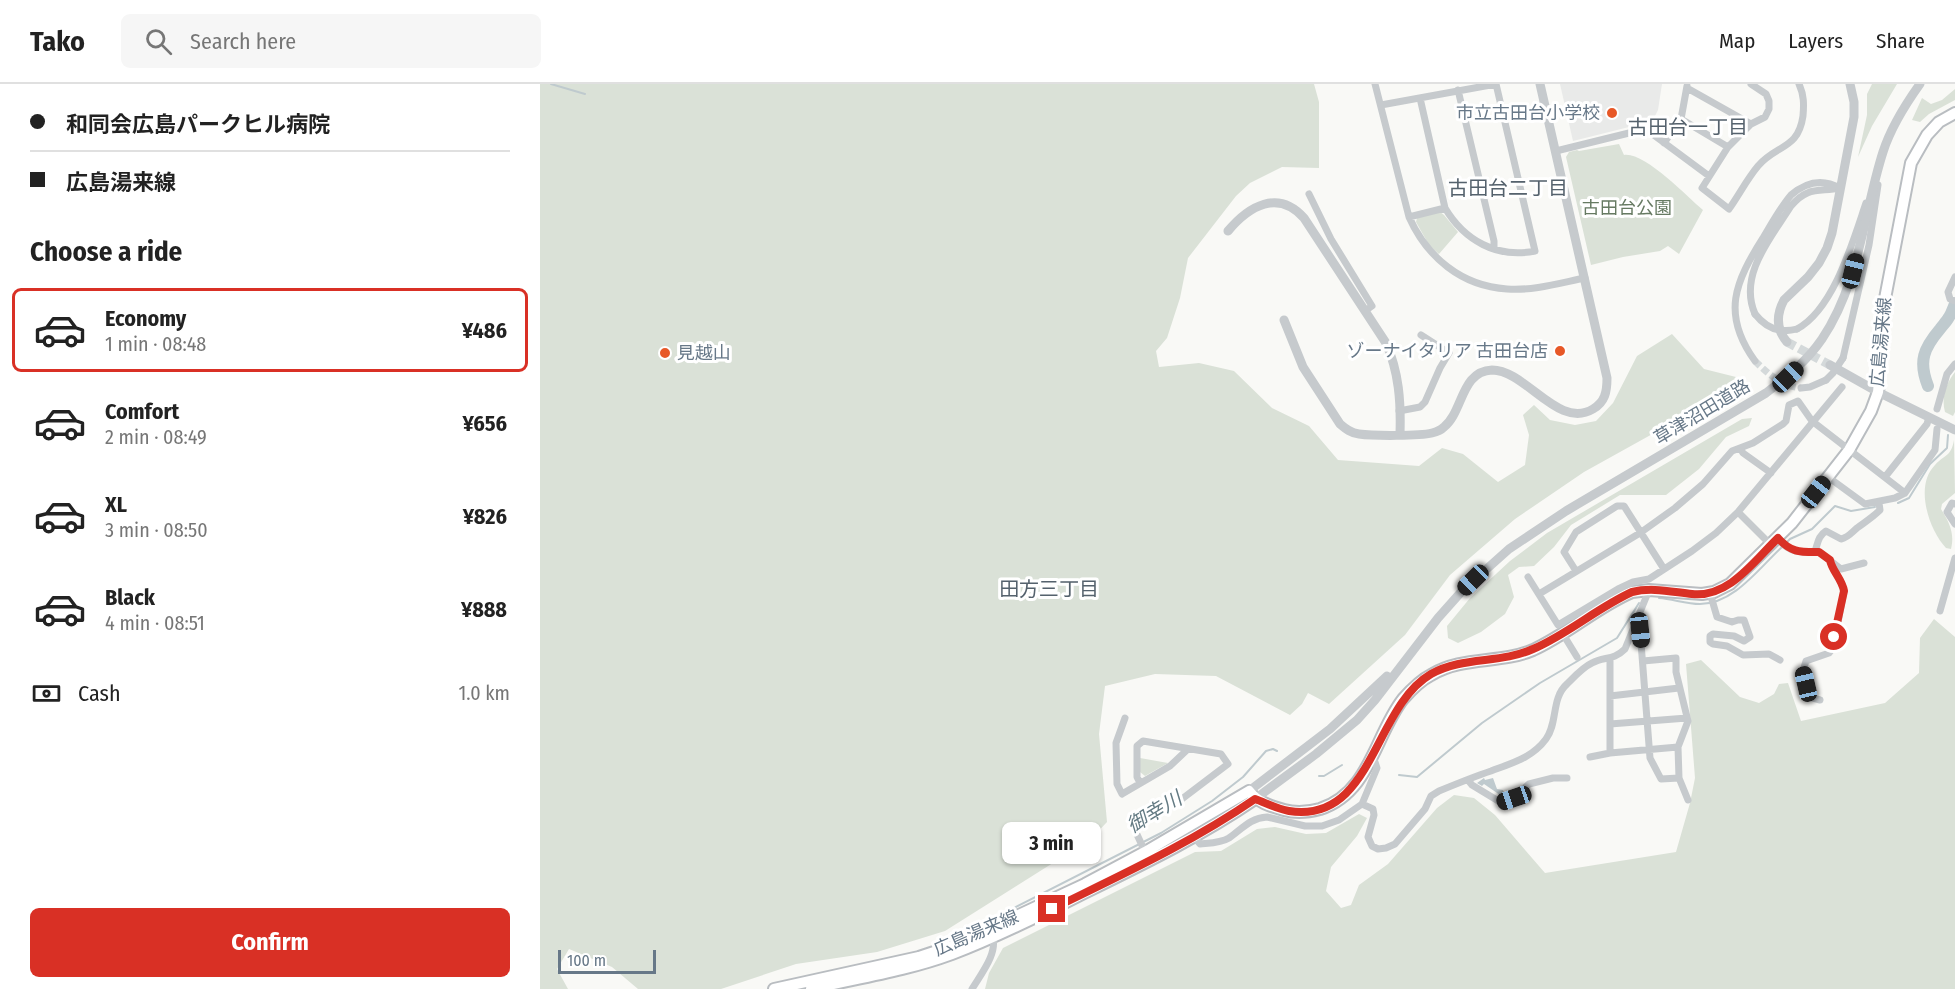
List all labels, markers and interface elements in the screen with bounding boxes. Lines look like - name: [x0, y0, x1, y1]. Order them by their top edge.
- search box: [121, 14, 541, 68]
- text: Tako: [30, 25, 85, 58]
- icon: search: [142, 25, 175, 58]
- text: Search here: [190, 28, 296, 55]
- text: Map: [1719, 28, 1755, 54]
- text: Layers: [1788, 28, 1843, 54]
- text: Share: [1876, 28, 1925, 54]
- place label: 市立古田台小学校: [1456, 102, 1600, 124]
- marker: 市立古田台小学校: [1605, 106, 1619, 120]
- text: 和同会広島パークヒル病院: [66, 111, 330, 138]
- district label: 古田台一丁目: [1628, 115, 1748, 139]
- text: 広島湯来線: [66, 169, 176, 196]
- district label: 古田台二丁目: [1448, 176, 1568, 200]
- park label: 古田台公園: [1582, 197, 1672, 219]
- text: Choose a ride: [30, 236, 182, 268]
- car: [1840, 251, 1866, 291]
- street label: 広島湯来線: [1866, 296, 1896, 388]
- icon: car: [33, 303, 87, 357]
- text: Economy: [105, 305, 186, 332]
- text: ¥486: [462, 317, 507, 344]
- text: 1 min · 08:48: [105, 332, 206, 356]
- place label: ゾーナイタリア 古田台店: [1346, 340, 1548, 362]
- place label: 見越山: [677, 342, 731, 364]
- marker: ゾーナイタリア 古田台店: [1553, 344, 1567, 358]
- marker: 見越山: [658, 346, 672, 360]
- car: [1769, 358, 1807, 396]
- street label: 草津沼田道路: [1650, 375, 1754, 449]
- icon: car: [33, 396, 87, 450]
- text: Comfort: [105, 398, 179, 425]
- text: ¥656: [463, 410, 507, 437]
- text: 2 min · 08:49: [105, 425, 207, 449]
- car: [1798, 472, 1834, 512]
- icon: car: [33, 489, 87, 543]
- text: XL: [105, 491, 127, 518]
- text: ¥826: [463, 503, 507, 530]
- text: 3 min · 08:50: [105, 518, 208, 542]
- car: [1454, 561, 1492, 599]
- district label: 田方三丁目: [999, 577, 1099, 601]
- icon: car: [33, 582, 87, 636]
- text: Black: [105, 584, 155, 611]
- text: ¥888: [461, 596, 507, 623]
- text: 4 min · 08:51: [105, 611, 205, 635]
- car: [1629, 611, 1651, 649]
- route start: [1820, 623, 1847, 650]
- car: [1793, 664, 1819, 704]
- icon: cash: [30, 677, 63, 710]
- text: Cash: [78, 680, 121, 707]
- text: 1.0 km: [458, 681, 510, 705]
- car: [1494, 784, 1534, 812]
- water label: 御幸川: [1122, 785, 1188, 838]
- callout: 3 min: [1002, 822, 1102, 864]
- text: 3 min: [1029, 831, 1074, 855]
- route end: [1038, 895, 1065, 922]
- street label: 広島湯来線: [930, 905, 1022, 961]
- button: Confirm: [30, 908, 510, 977]
- scale bar: [558, 947, 656, 974]
- text: 100 m: [567, 951, 606, 970]

